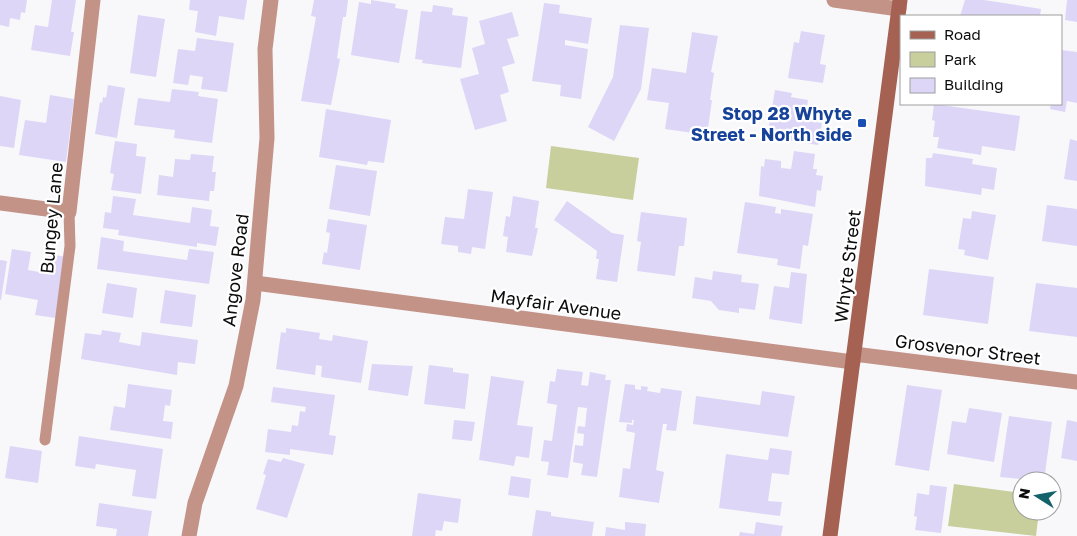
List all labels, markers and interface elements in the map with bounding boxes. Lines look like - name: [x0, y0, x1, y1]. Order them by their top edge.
- legend: [900, 15, 1062, 105]
- text: Road: [944, 25, 981, 43]
- text: Park: [944, 50, 977, 68]
- text: Building: [944, 75, 1004, 93]
- place label: Stop 28 Whyte Street - North side: [691, 102, 852, 145]
- marker: Stop 28 Whyte Street - North side: [856, 117, 868, 129]
- street label: Bungey Lane: [35, 161, 67, 275]
- street label: Whyte Street: [829, 208, 865, 324]
- street label: Angove Road: [217, 212, 253, 328]
- street label: Mayfair Avenue: [489, 284, 623, 324]
- street label: Grosvenor Street: [894, 329, 1042, 369]
- north arrow: [1012, 471, 1062, 521]
- text: N: [1014, 487, 1033, 500]

